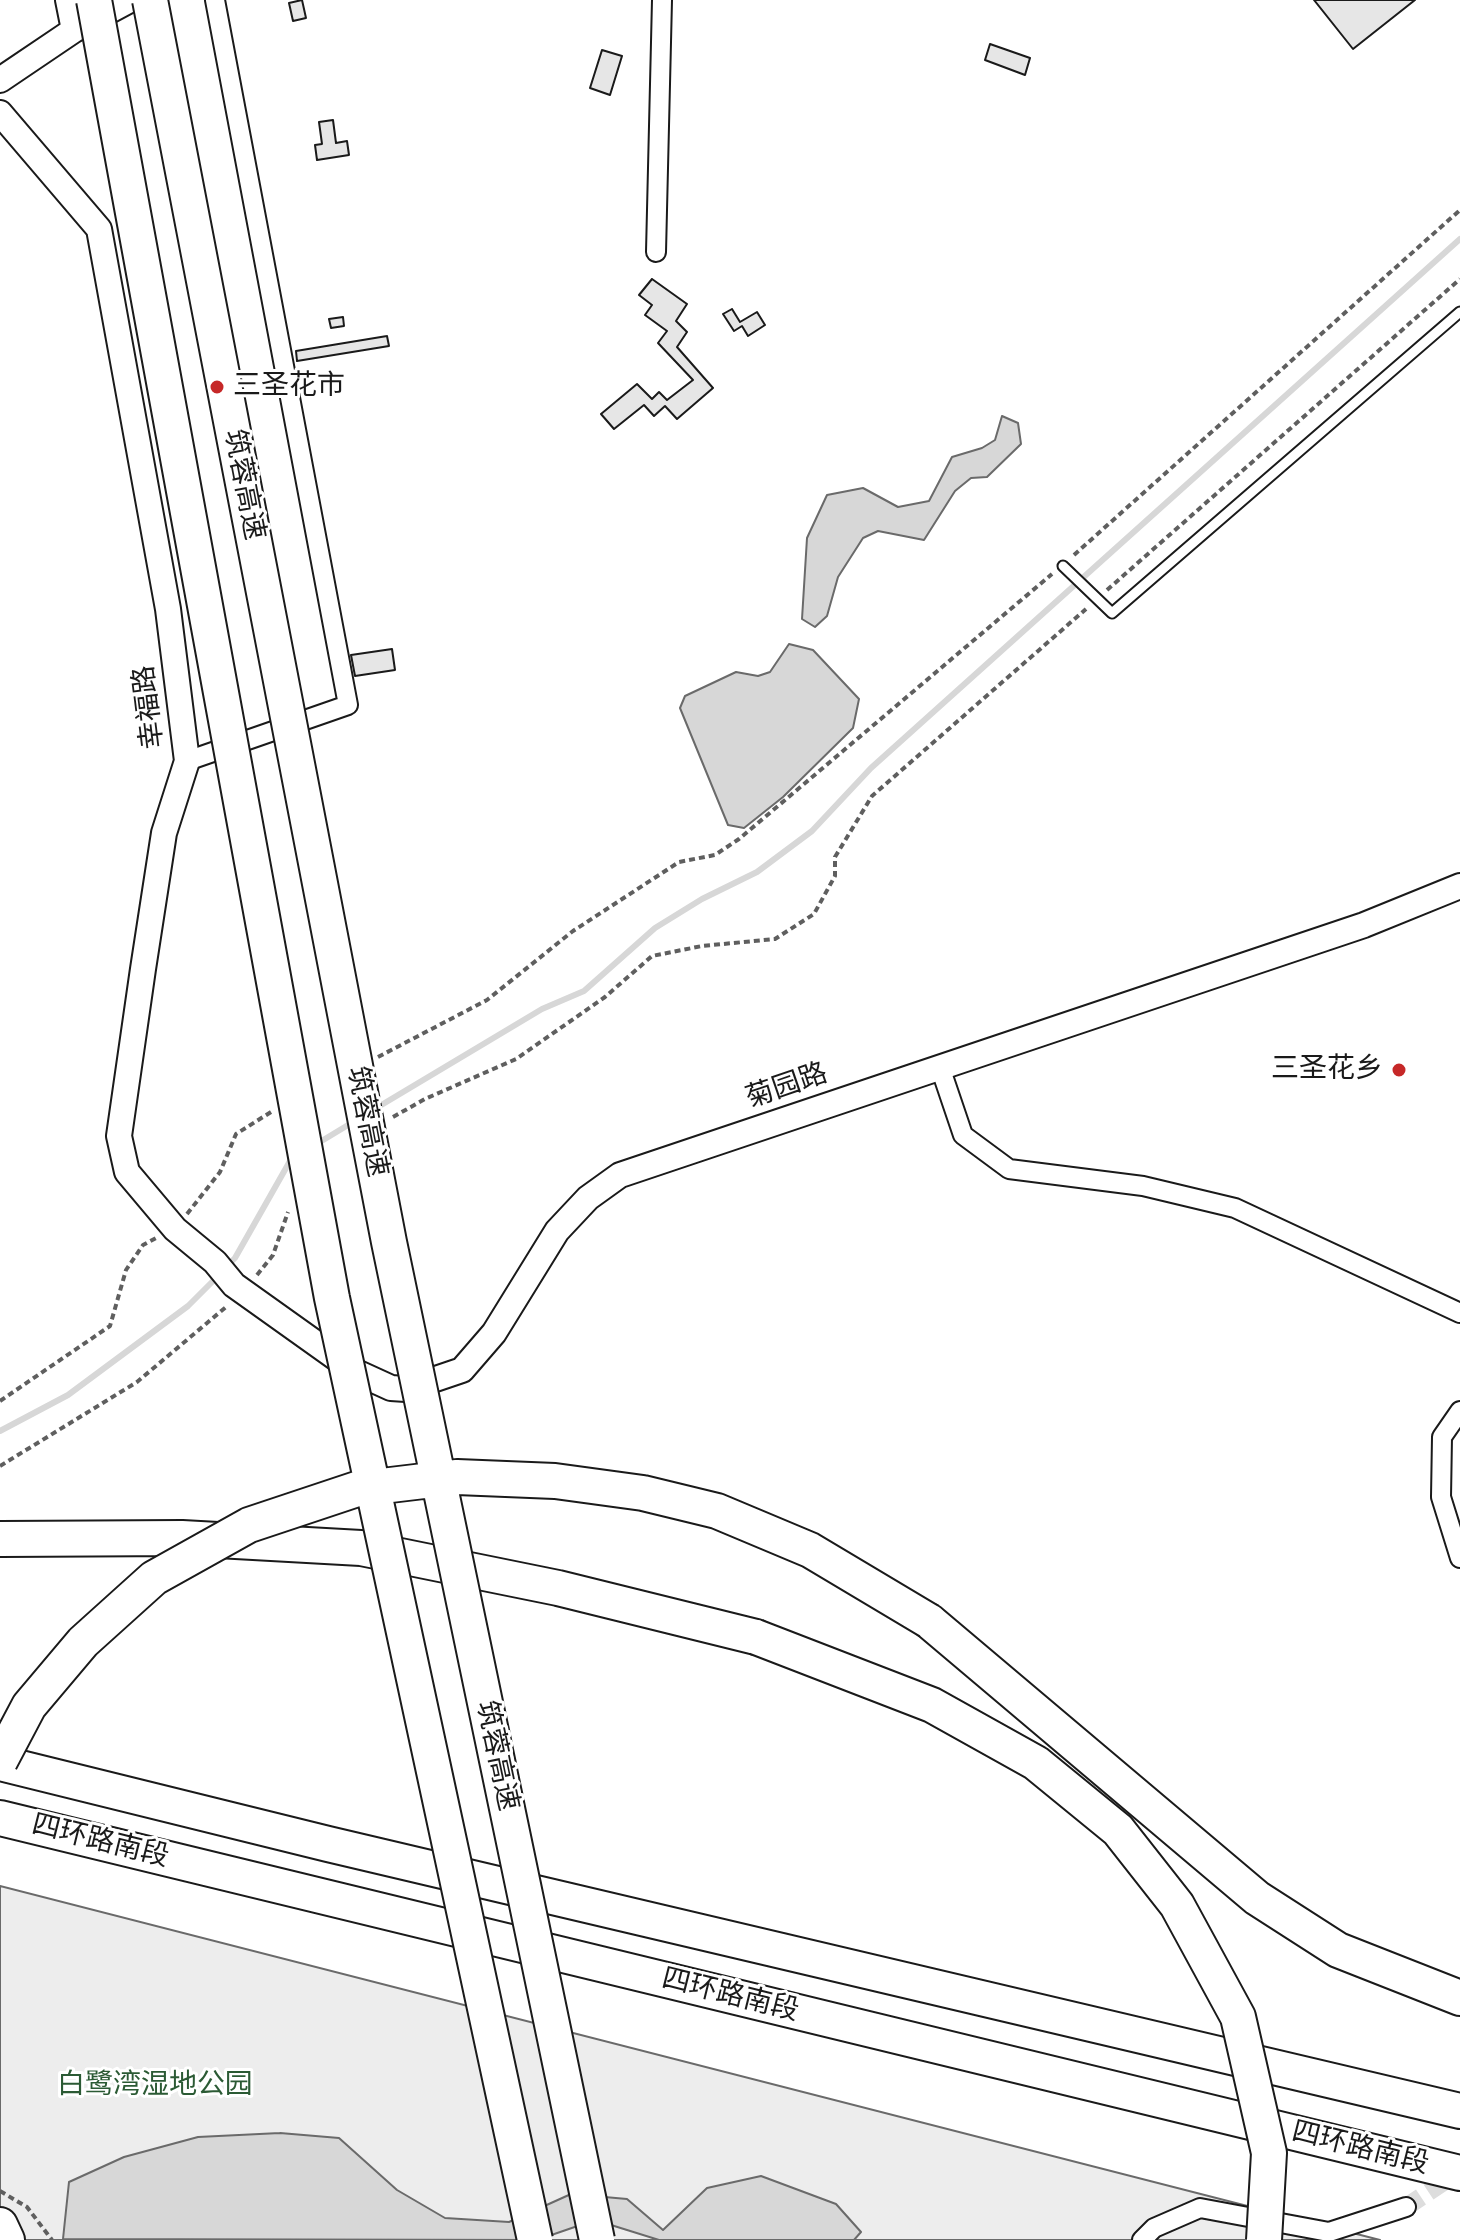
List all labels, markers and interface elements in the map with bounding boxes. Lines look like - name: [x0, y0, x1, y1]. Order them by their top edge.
- place label: 三圣花市: [233, 370, 345, 404]
- marker: 三圣花市: [208, 378, 226, 396]
- street label: 筑蓉高速: [216, 427, 270, 543]
- street label: 幸福路: [128, 663, 172, 751]
- place label: 三圣花乡: [1271, 1053, 1383, 1087]
- street label: 菊园路: [742, 1057, 832, 1117]
- marker: 三圣花乡: [1390, 1061, 1408, 1079]
- street label: 筑蓉高速: [339, 1064, 393, 1180]
- street label: 筑蓉高速: [468, 1698, 524, 1814]
- street label: 四环路南段: [28, 1809, 172, 1875]
- street label: 四环路南段: [658, 1963, 802, 2029]
- park label: 白鹭湾湿地公园: [57, 2069, 253, 2103]
- street label: 四环路南段: [1288, 2116, 1432, 2182]

